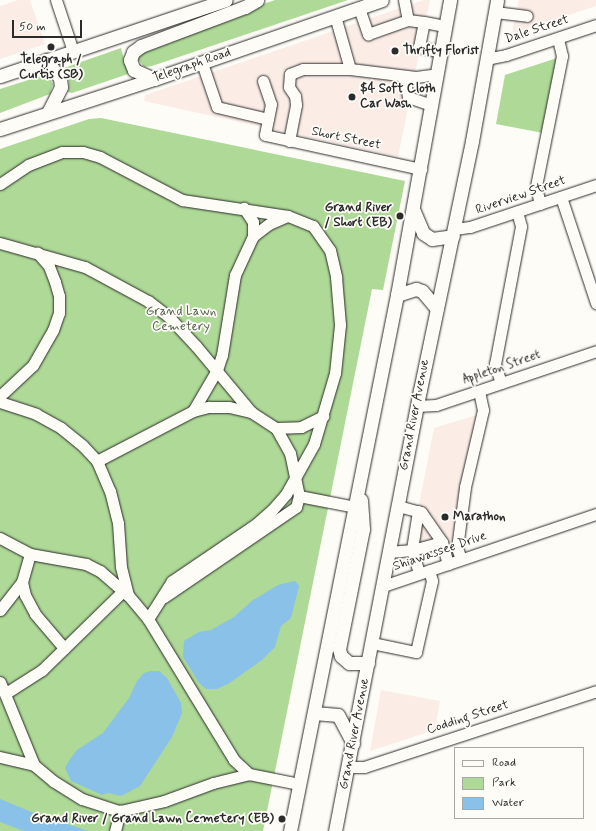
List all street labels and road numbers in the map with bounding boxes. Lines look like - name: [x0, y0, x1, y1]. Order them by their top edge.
- street label: Dale Street: [503, 12, 571, 48]
- street label: Telegraph Road: [151, 45, 233, 87]
- street label: Short Street: [310, 124, 382, 154]
- street label: Riverview Street: [474, 173, 568, 219]
- street label: Appleton Street: [460, 347, 544, 389]
- street label: Grand River Avenue: [397, 358, 433, 472]
- street label: Shiawassee Drive: [391, 529, 489, 575]
- street label: Grand River Avenue: [337, 677, 373, 791]
- street label: Codding Street: [425, 698, 511, 738]

